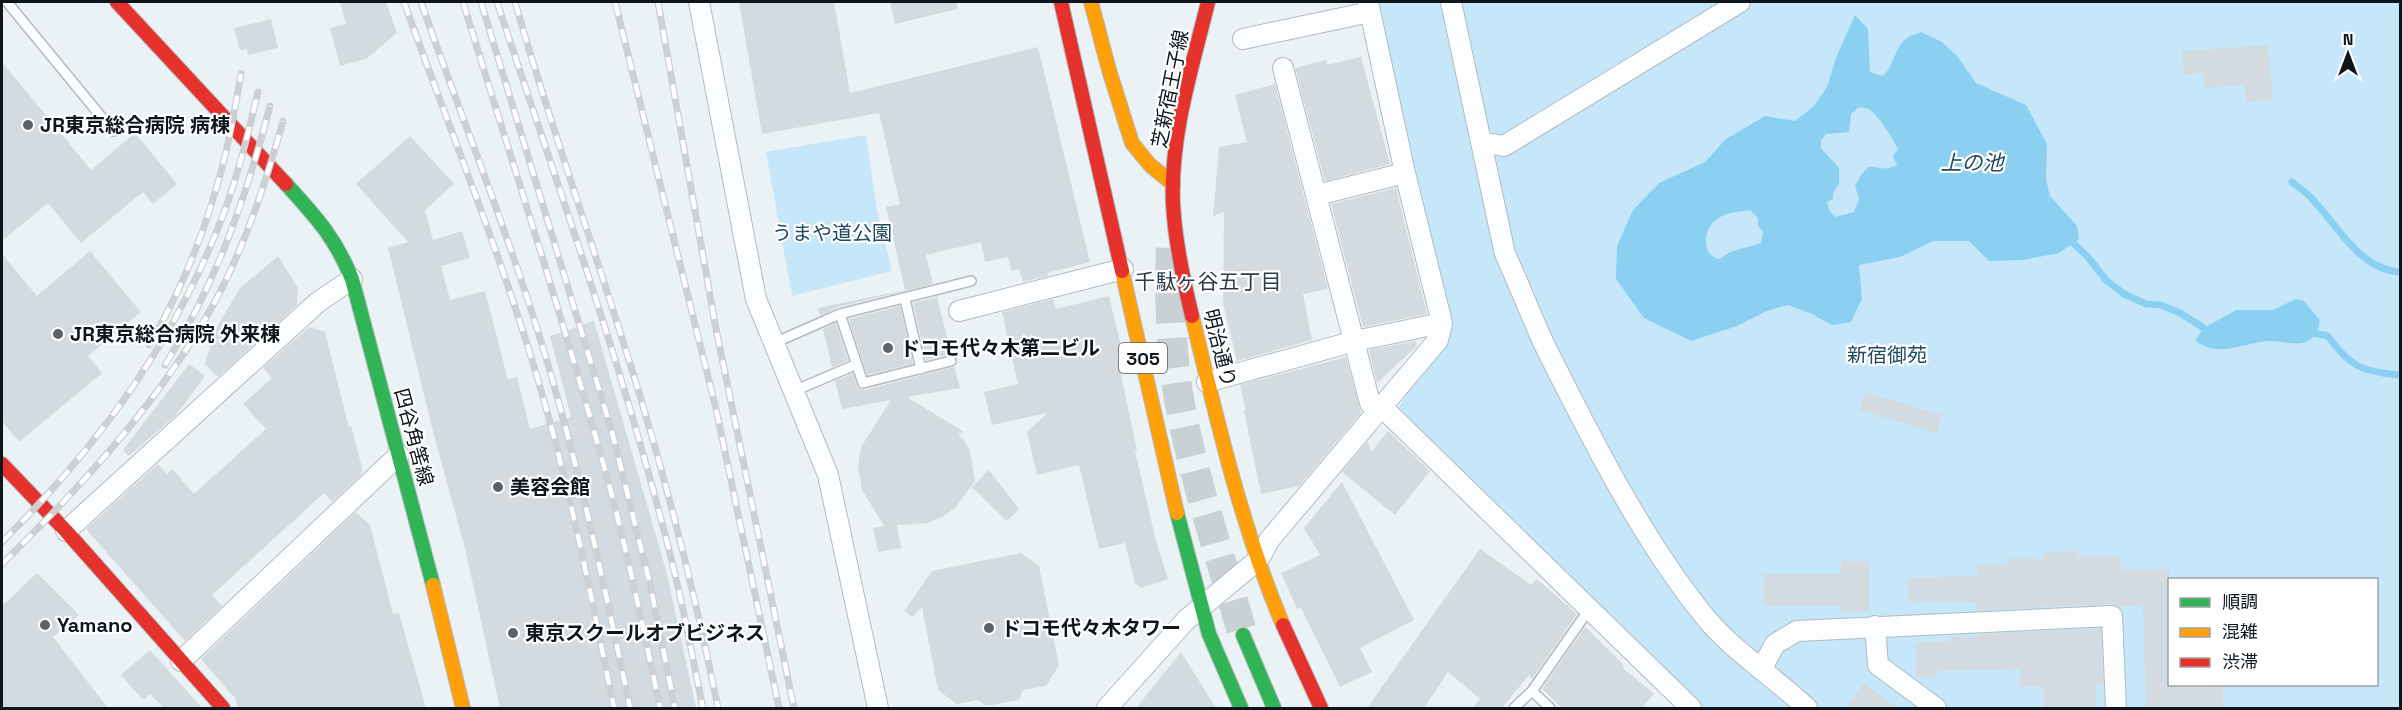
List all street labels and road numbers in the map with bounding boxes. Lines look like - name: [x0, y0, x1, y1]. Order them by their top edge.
- street label: 芝新宿王子線: [1146, 28, 1194, 150]
- street label: 明治通り: [1198, 306, 1242, 390]
- road number: 305: [1119, 343, 1167, 373]
- street label: 四谷角筈線: [389, 385, 439, 489]

